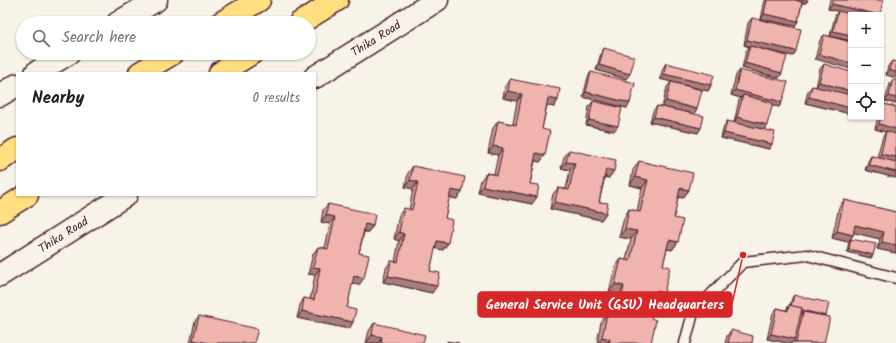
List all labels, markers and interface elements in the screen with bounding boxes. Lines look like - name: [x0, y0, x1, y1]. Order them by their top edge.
- map controls: [848, 12, 884, 120]
- button: +: [848, 12, 884, 48]
- street label: Thika Road: [347, 15, 405, 62]
- search box: [16, 16, 316, 60]
- text: Search here: [62, 26, 136, 50]
- icon: search: [30, 27, 52, 49]
- button: −: [848, 48, 884, 84]
- button: locate: [848, 84, 884, 120]
- text: Nearby: [32, 85, 84, 112]
- text: 0 results: [253, 88, 300, 109]
- street label: Thika Road: [35, 211, 93, 258]
- callout: General Service Unit (GSU) Headquarters: [478, 292, 732, 317]
- text: General Service Unit (GSU) Headquarters: [486, 295, 724, 316]

